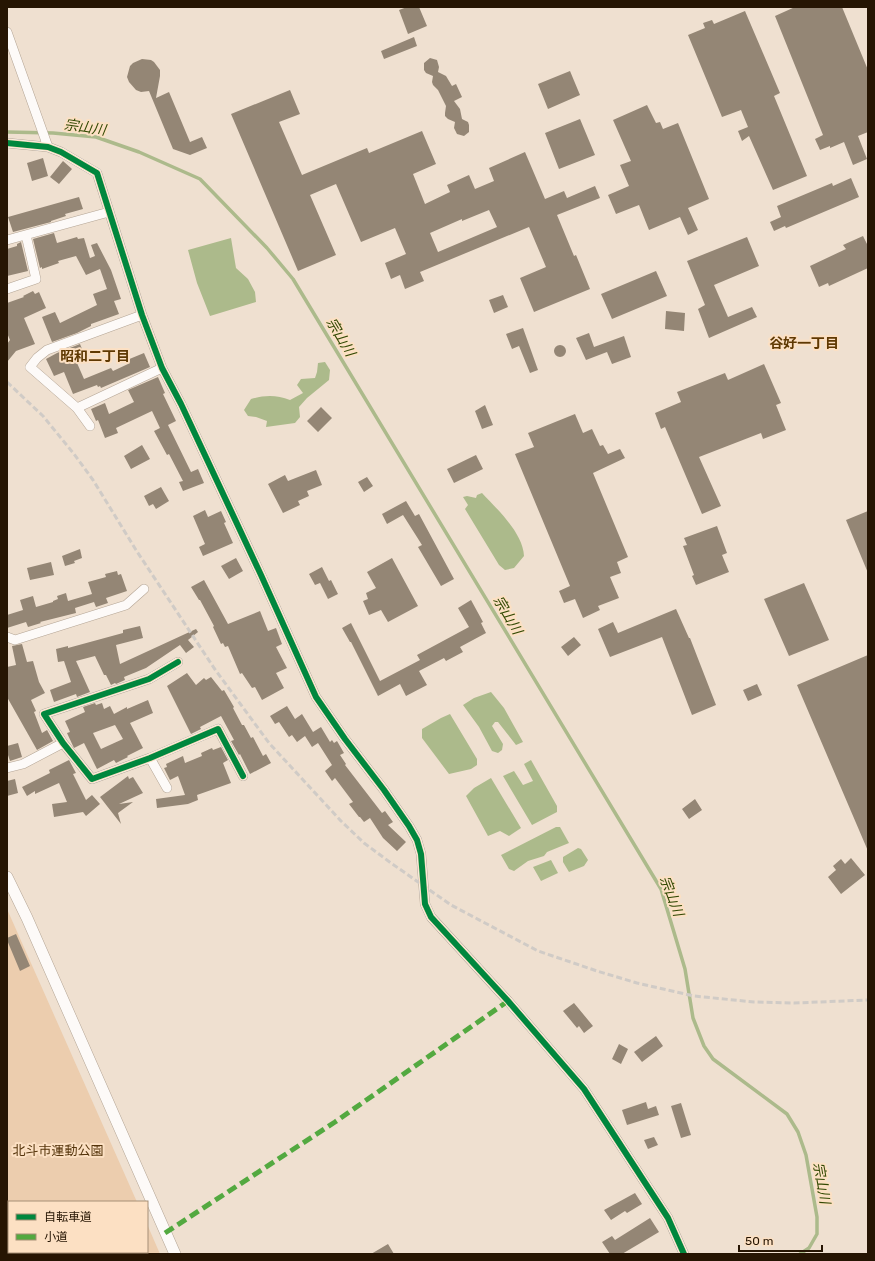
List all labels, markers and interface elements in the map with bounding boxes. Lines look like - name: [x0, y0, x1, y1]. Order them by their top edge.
- water label: 宗山川: [63, 116, 109, 139]
- water label: 宗山川: [322, 315, 360, 361]
- district label: 谷好一丁目: [769, 335, 839, 352]
- district label: 昭和二丁目: [60, 348, 130, 365]
- water label: 宗山川: [489, 593, 527, 639]
- water label: 宗山川: [656, 874, 688, 921]
- park label: 北斗市運動公園: [12, 1143, 104, 1158]
- water label: 宗山川: [809, 1161, 834, 1207]
- legend: [8, 1201, 148, 1253]
- text: 自転車道: [44, 1210, 92, 1224]
- scale bar: [739, 1227, 822, 1253]
- text: 小道: [44, 1230, 68, 1244]
- text: 50 m: [745, 1234, 773, 1248]

